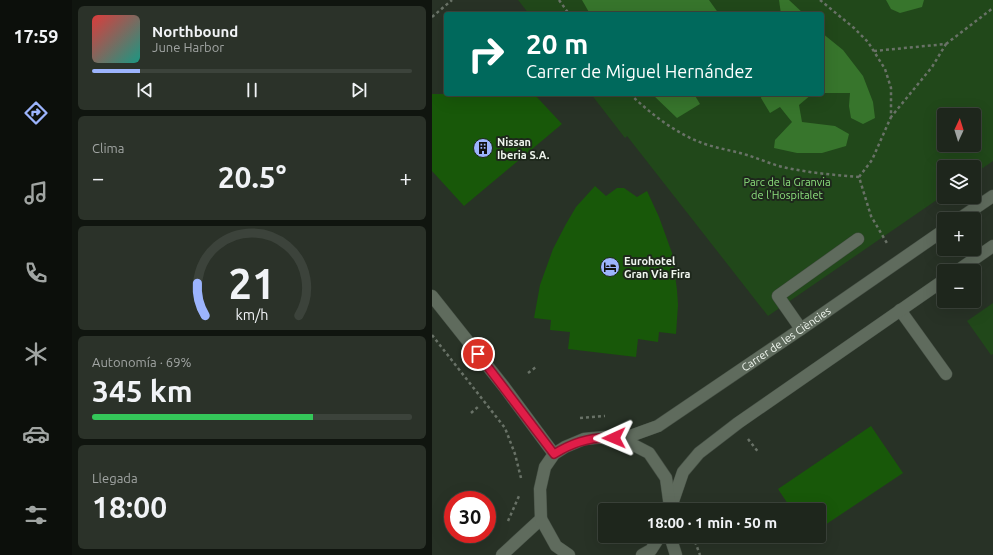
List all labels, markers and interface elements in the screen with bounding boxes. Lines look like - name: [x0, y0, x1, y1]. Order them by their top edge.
- text: Northbound: [152, 23, 238, 40]
- text: 17:59: [13, 26, 59, 46]
- icon: right: [460, 28, 512, 80]
- text: 20 m: [526, 28, 588, 59]
- text: June Harbor: [152, 40, 224, 54]
- text: Carrer de Miguel Hernández: [526, 61, 753, 81]
- icon: previous: [134, 79, 156, 101]
- icon: pause: [241, 79, 263, 101]
- icon: next: [348, 79, 370, 101]
- icon: directions: [22, 99, 50, 127]
- north arrow: [937, 108, 981, 152]
- map controls: [937, 108, 981, 308]
- place label: Nissan Iberia S.A.: [497, 136, 550, 161]
- building icon: Nissan Iberia S.A.: [472, 137, 494, 159]
- text: Clima: [92, 141, 124, 155]
- text: 20.5°: [218, 160, 286, 194]
- button: layers: [937, 160, 981, 204]
- text: −: [92, 165, 104, 190]
- text: +: [400, 165, 412, 190]
- park label: Parc de la Granvia de l'Hospitalet: [743, 176, 831, 201]
- icon: music: [22, 179, 50, 207]
- button: +: [937, 212, 981, 256]
- place label: Eurohotel Gran Via Fira: [624, 255, 690, 280]
- hotel icon: Eurohotel Gran Via Fira: [599, 256, 621, 278]
- icon: phone: [22, 259, 50, 287]
- text: 21: [229, 259, 275, 306]
- button: −: [937, 264, 981, 308]
- street label: Carrer de les Ciències: [739, 304, 833, 374]
- text: km/h: [236, 306, 268, 322]
- pin: [461, 337, 495, 371]
- icon: climate: [22, 340, 50, 368]
- icon: arrive: [467, 343, 489, 365]
- text: Autonomía · 69%: [92, 355, 191, 369]
- text: 345 km: [92, 374, 193, 408]
- position arrow: [593, 417, 635, 459]
- icon: car: [22, 420, 50, 448]
- text: Llegada: [92, 471, 138, 485]
- text: 18:00: [92, 490, 167, 524]
- speed limit sign: 30: [444, 491, 496, 543]
- icon: filters: [22, 501, 50, 529]
- text: 18:00 · 1 min · 50 m: [647, 514, 777, 531]

